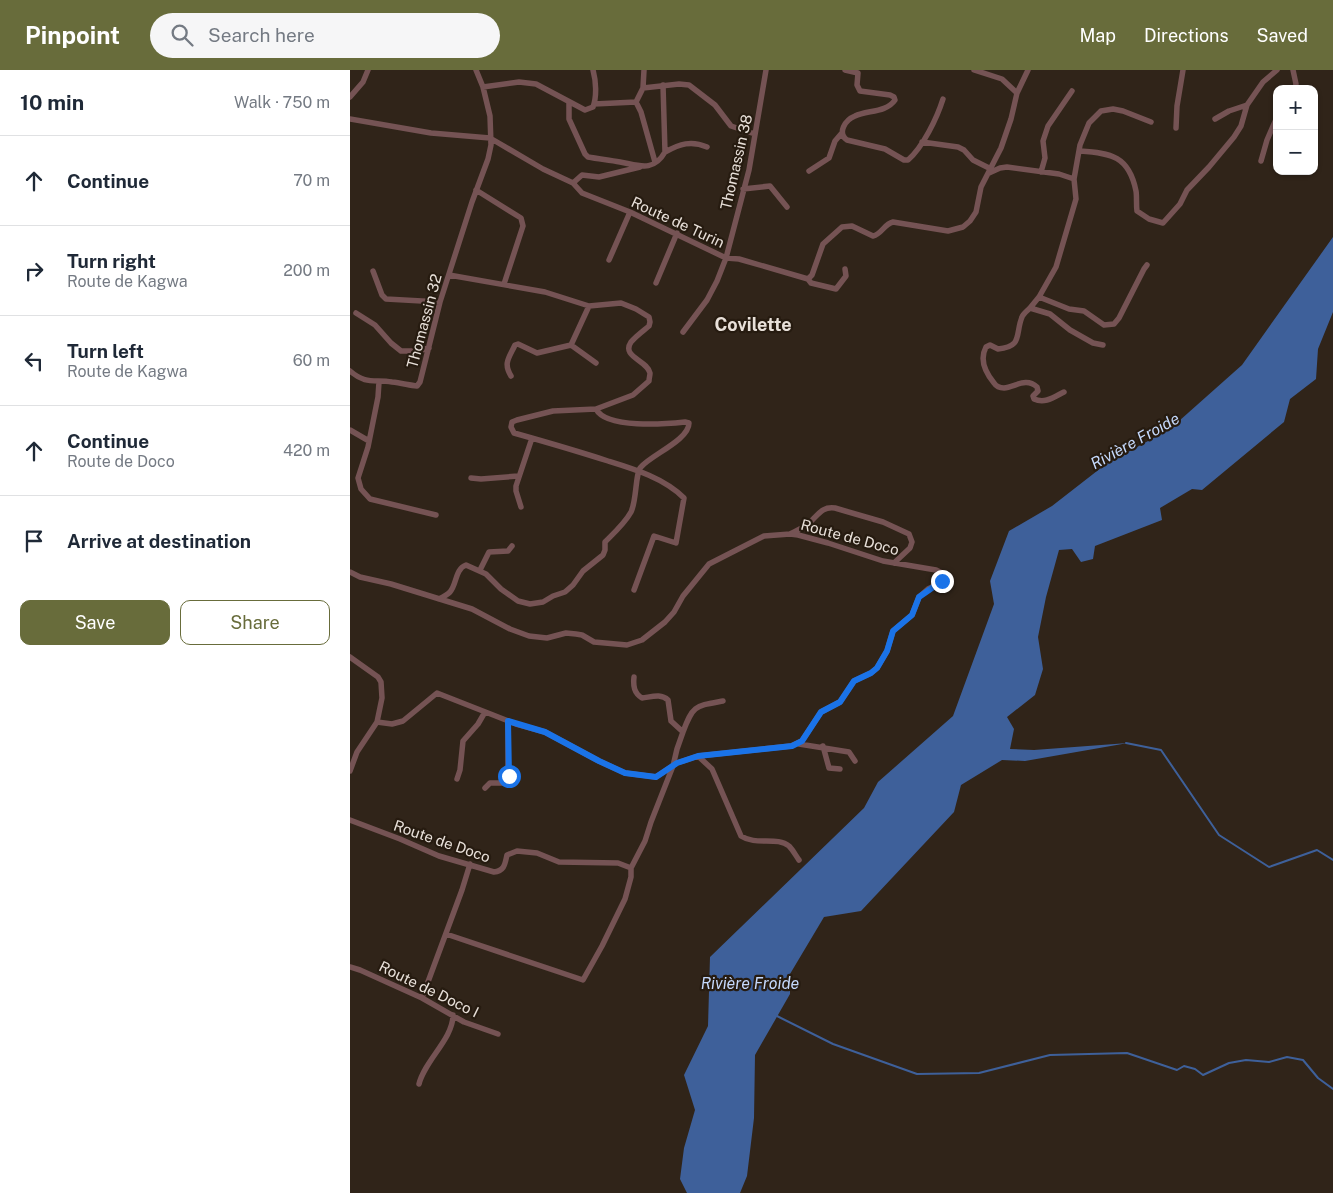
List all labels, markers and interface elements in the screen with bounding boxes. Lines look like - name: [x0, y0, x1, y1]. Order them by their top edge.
- search box: [150, 13, 500, 58]
- text: Pinpoint: [25, 21, 120, 49]
- icon: search: [168, 21, 196, 49]
- text: Search here: [208, 24, 315, 46]
- text: Map: [1079, 25, 1116, 46]
- text: Directions: [1144, 25, 1229, 46]
- text: Saved: [1257, 25, 1308, 46]
- map controls: [1273, 85, 1318, 175]
- button: +: [1273, 85, 1318, 130]
- text: 10 min: [20, 90, 84, 115]
- text: Walk · 750 m: [234, 93, 330, 112]
- street label: Thomassin 38: [717, 113, 755, 211]
- button: −: [1273, 130, 1318, 175]
- icon: ahead: [20, 167, 48, 195]
- text: Continue: [67, 170, 149, 192]
- text: 70 m: [293, 171, 330, 190]
- street label: Route de Turin: [629, 193, 727, 251]
- text: Turn right: [67, 250, 156, 272]
- icon: right: [20, 257, 48, 285]
- text: 200 m: [283, 261, 330, 280]
- text: Route de Kagwa: [67, 272, 188, 291]
- street label: Thomassin 32: [403, 272, 445, 370]
- district label: Covilette: [714, 314, 792, 335]
- text: Turn left: [67, 340, 144, 362]
- icon: left: [20, 347, 48, 375]
- text: 60 m: [293, 351, 330, 370]
- text: Route de Kagwa: [67, 362, 188, 381]
- water label: Rivière Froide: [1087, 409, 1183, 473]
- text: Continue: [67, 430, 149, 452]
- icon: ahead: [20, 437, 48, 465]
- text: 420 m: [283, 441, 330, 460]
- text: Route de Doco: [67, 452, 175, 471]
- street label: Route de Doco: [799, 516, 901, 558]
- icon: arrive: [20, 527, 48, 555]
- text: Arrive at destination: [67, 530, 251, 552]
- route end: [931, 570, 954, 593]
- button: Save: [20, 600, 170, 645]
- button: Share: [180, 600, 330, 645]
- route start: [498, 765, 521, 788]
- street label: Route de Doco: [391, 817, 493, 865]
- street label: Route de Doco I: [376, 958, 482, 1020]
- water label: Rivière Froide: [701, 974, 800, 993]

